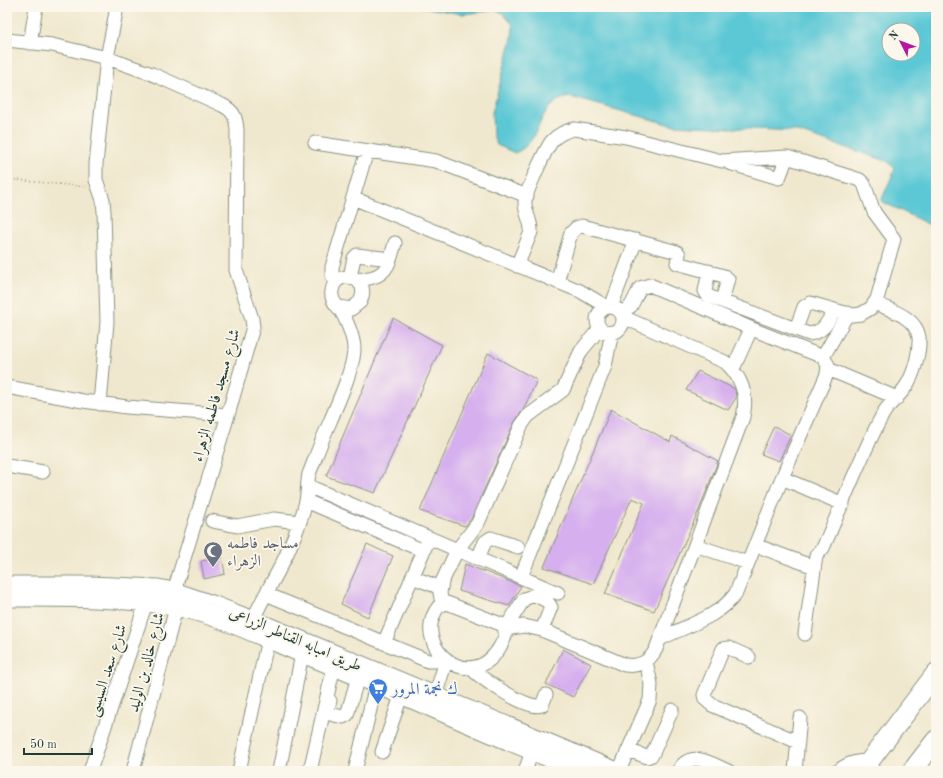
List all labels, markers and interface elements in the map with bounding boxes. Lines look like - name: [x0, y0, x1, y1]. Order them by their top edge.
- north arrow: [881, 22, 921, 62]
- text: N: [888, 29, 902, 43]
- street label: شارع مسجد فاطمه الزهراء: [189, 327, 247, 465]
- place label: مساجد فاطمه الزهراء: [227, 536, 299, 571]
- mosque icon: مساجد فاطمه الزهراء: [202, 540, 224, 568]
- street label: طريق امبابه القناطر الزراعى: [226, 604, 364, 676]
- street label: شارع خالد بن الوليد: [126, 611, 172, 715]
- street label: شارع سعد السيسى: [85, 622, 134, 720]
- supermarket icon: ك نجمة المرور: [367, 677, 389, 705]
- place label: ك نجمة المرور: [390, 681, 457, 699]
- scale bar: [24, 730, 92, 756]
- text: 50 m: [30, 738, 57, 751]

